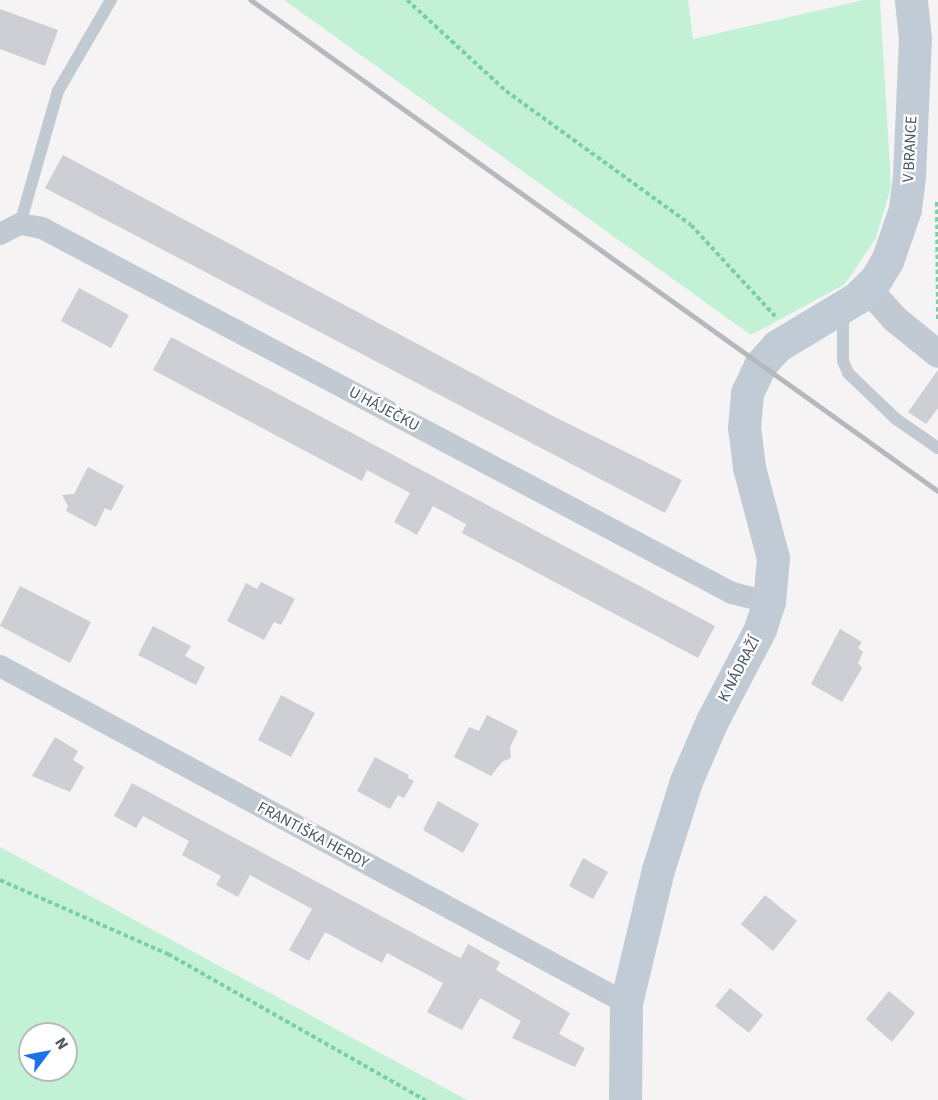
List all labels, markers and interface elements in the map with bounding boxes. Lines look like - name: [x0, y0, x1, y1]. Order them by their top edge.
- street label: V BRANCE: [899, 115, 921, 183]
- street label: U HÁJEČKU: [345, 382, 423, 436]
- street label: K NÁDRAŽÍ: [714, 633, 764, 705]
- street label: FRANTIŠKA HERDY: [254, 798, 372, 872]
- north arrow: [18, 1022, 78, 1082]
- text: N: [49, 1033, 74, 1054]

